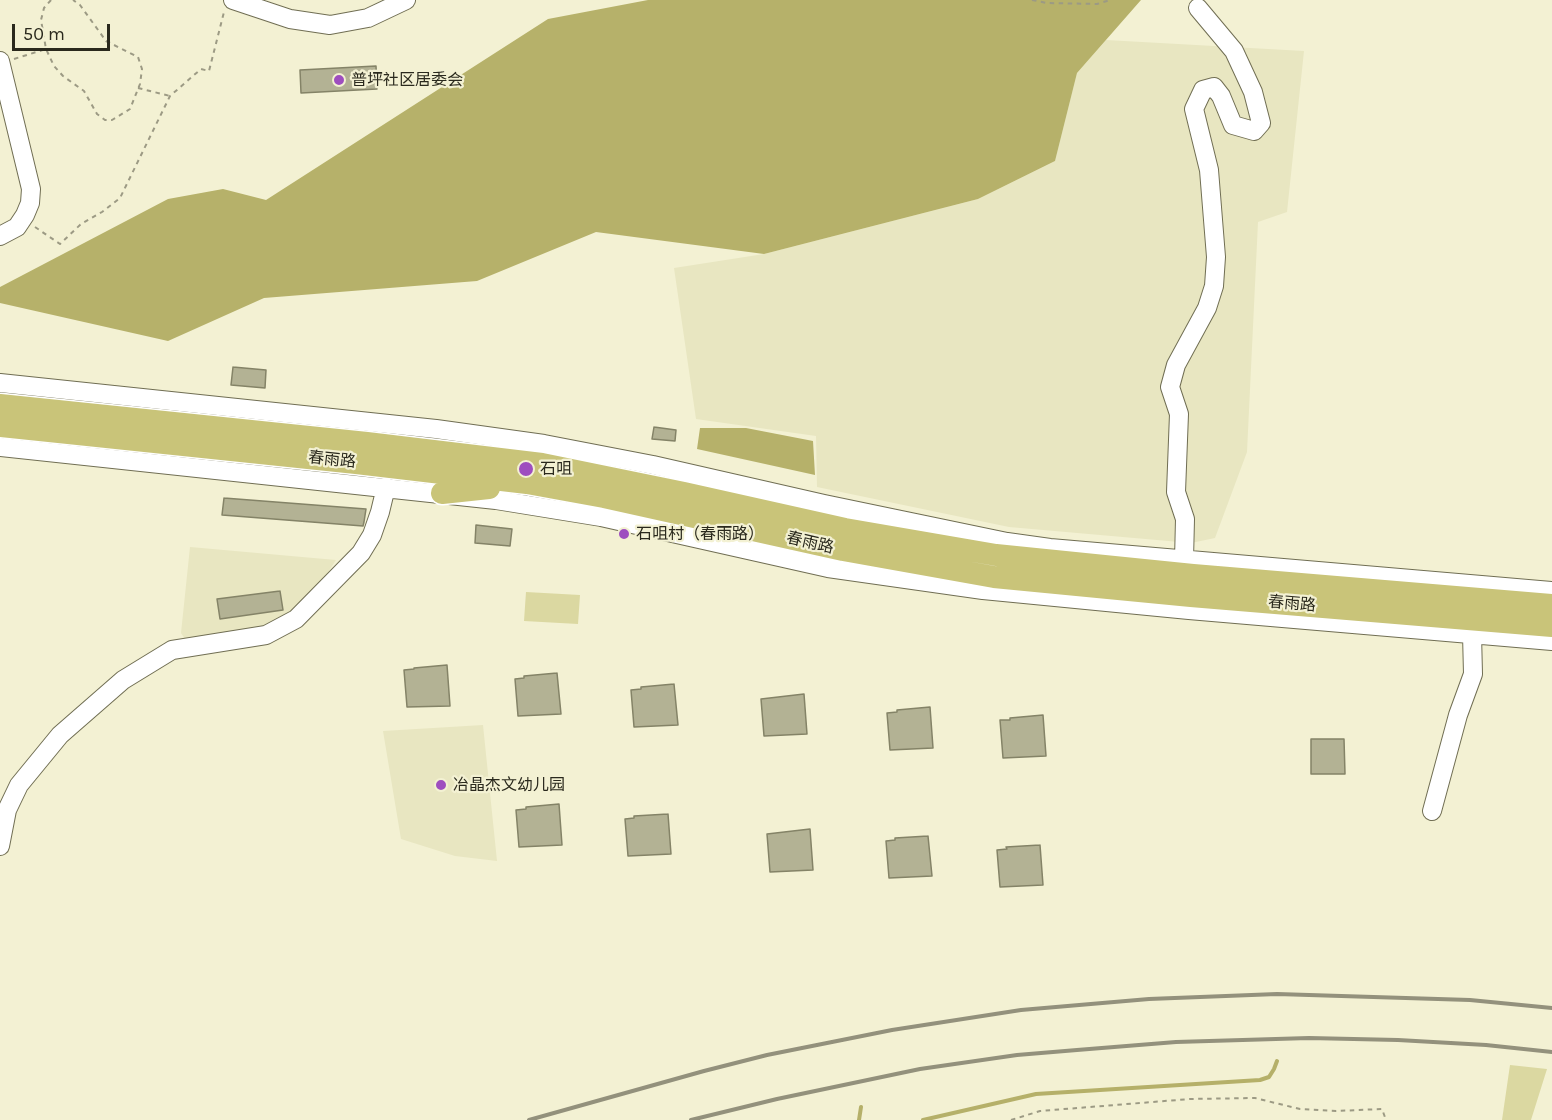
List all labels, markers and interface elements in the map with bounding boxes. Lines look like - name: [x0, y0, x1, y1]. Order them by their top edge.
- scale bar: [15, 12, 112, 50]
- text: 50 m: [23, 23, 65, 45]
- place label: 普坪社区居委会: [351, 70, 463, 90]
- marker: 普坪社区居委会: [332, 73, 346, 87]
- street label: 春雨路: [307, 448, 357, 472]
- place label: 石咀: [540, 459, 572, 479]
- marker: 石咀: [517, 460, 535, 478]
- place label: 石咀村（春雨路）: [636, 524, 764, 544]
- marker: 石咀村（春雨路）: [617, 527, 631, 541]
- street label: 春雨路: [784, 528, 836, 558]
- street label: 春雨路: [1267, 592, 1317, 616]
- place label: 冶晶杰文幼儿园: [453, 775, 565, 795]
- marker: 冶晶杰文幼儿园: [434, 778, 448, 792]

